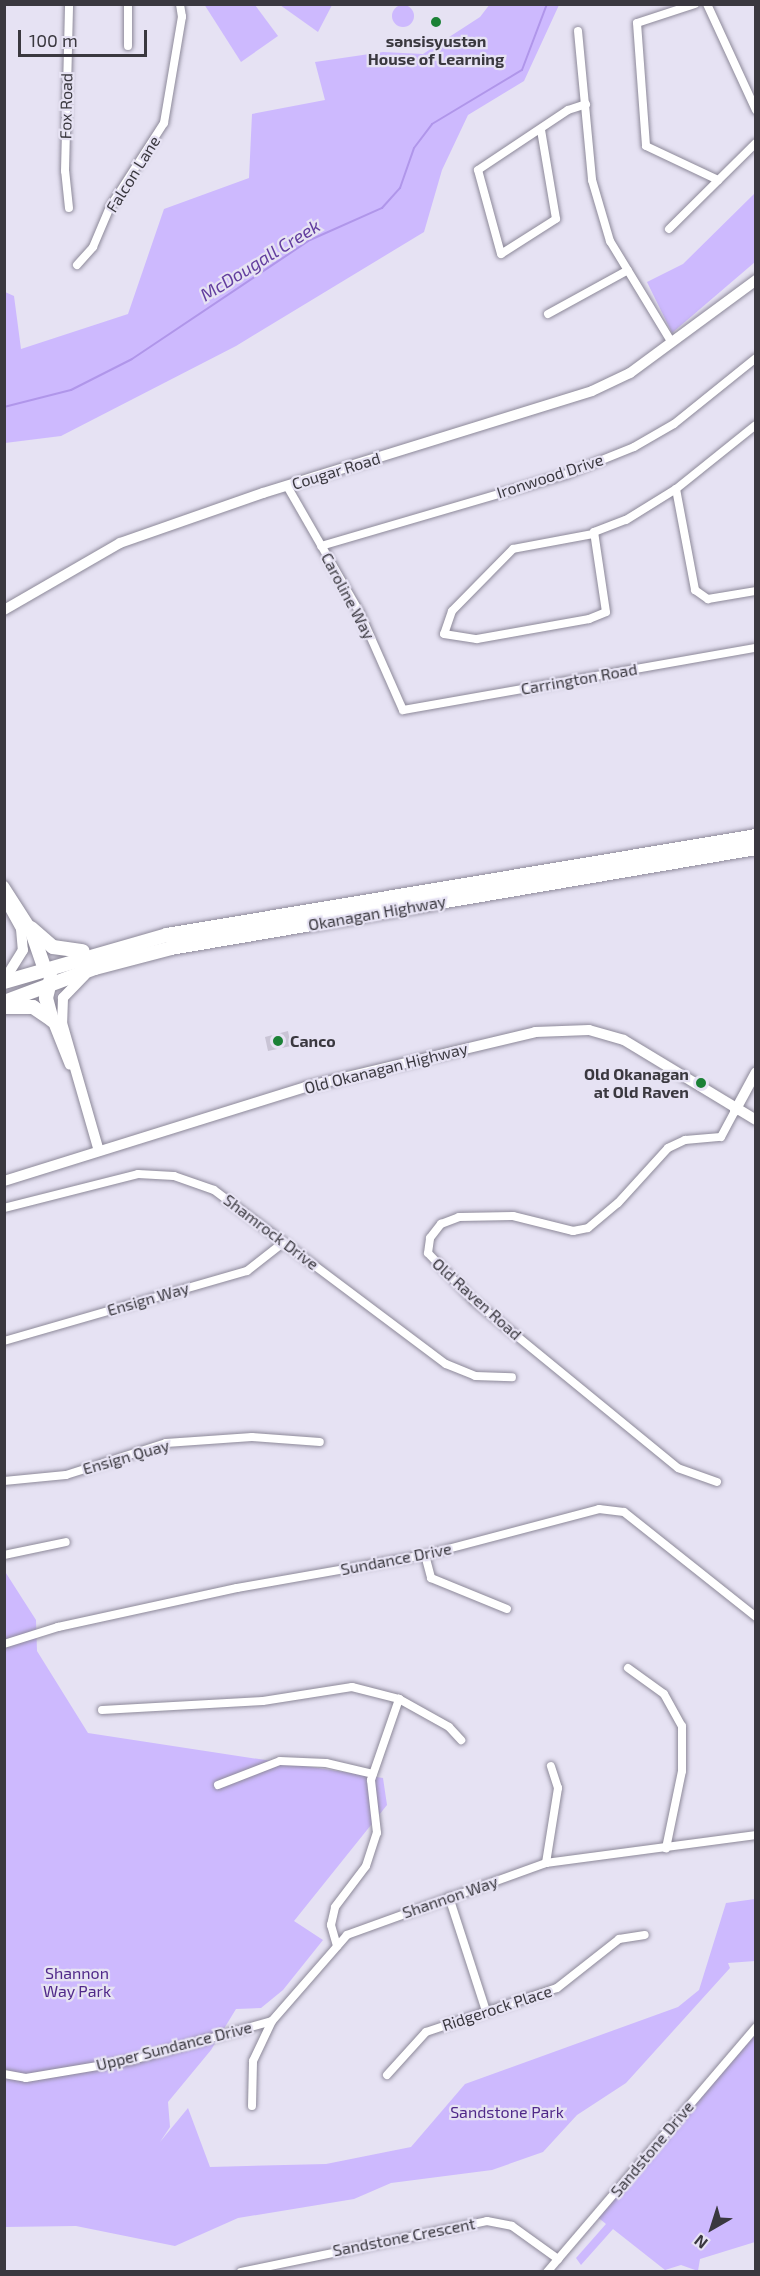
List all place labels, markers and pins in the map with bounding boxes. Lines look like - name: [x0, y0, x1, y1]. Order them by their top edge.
- marker: sənsisyustən House of Learning: [429, 15, 443, 29]
- place label: sənsisyustən House of Learning: [368, 31, 504, 69]
- place label: Canco: [290, 1031, 336, 1051]
- marker: Canco: [271, 1034, 285, 1048]
- place label: Old Okanagan at Old Raven: [584, 1064, 689, 1102]
- marker: Old Okanagan at Old Raven: [694, 1076, 708, 1090]

